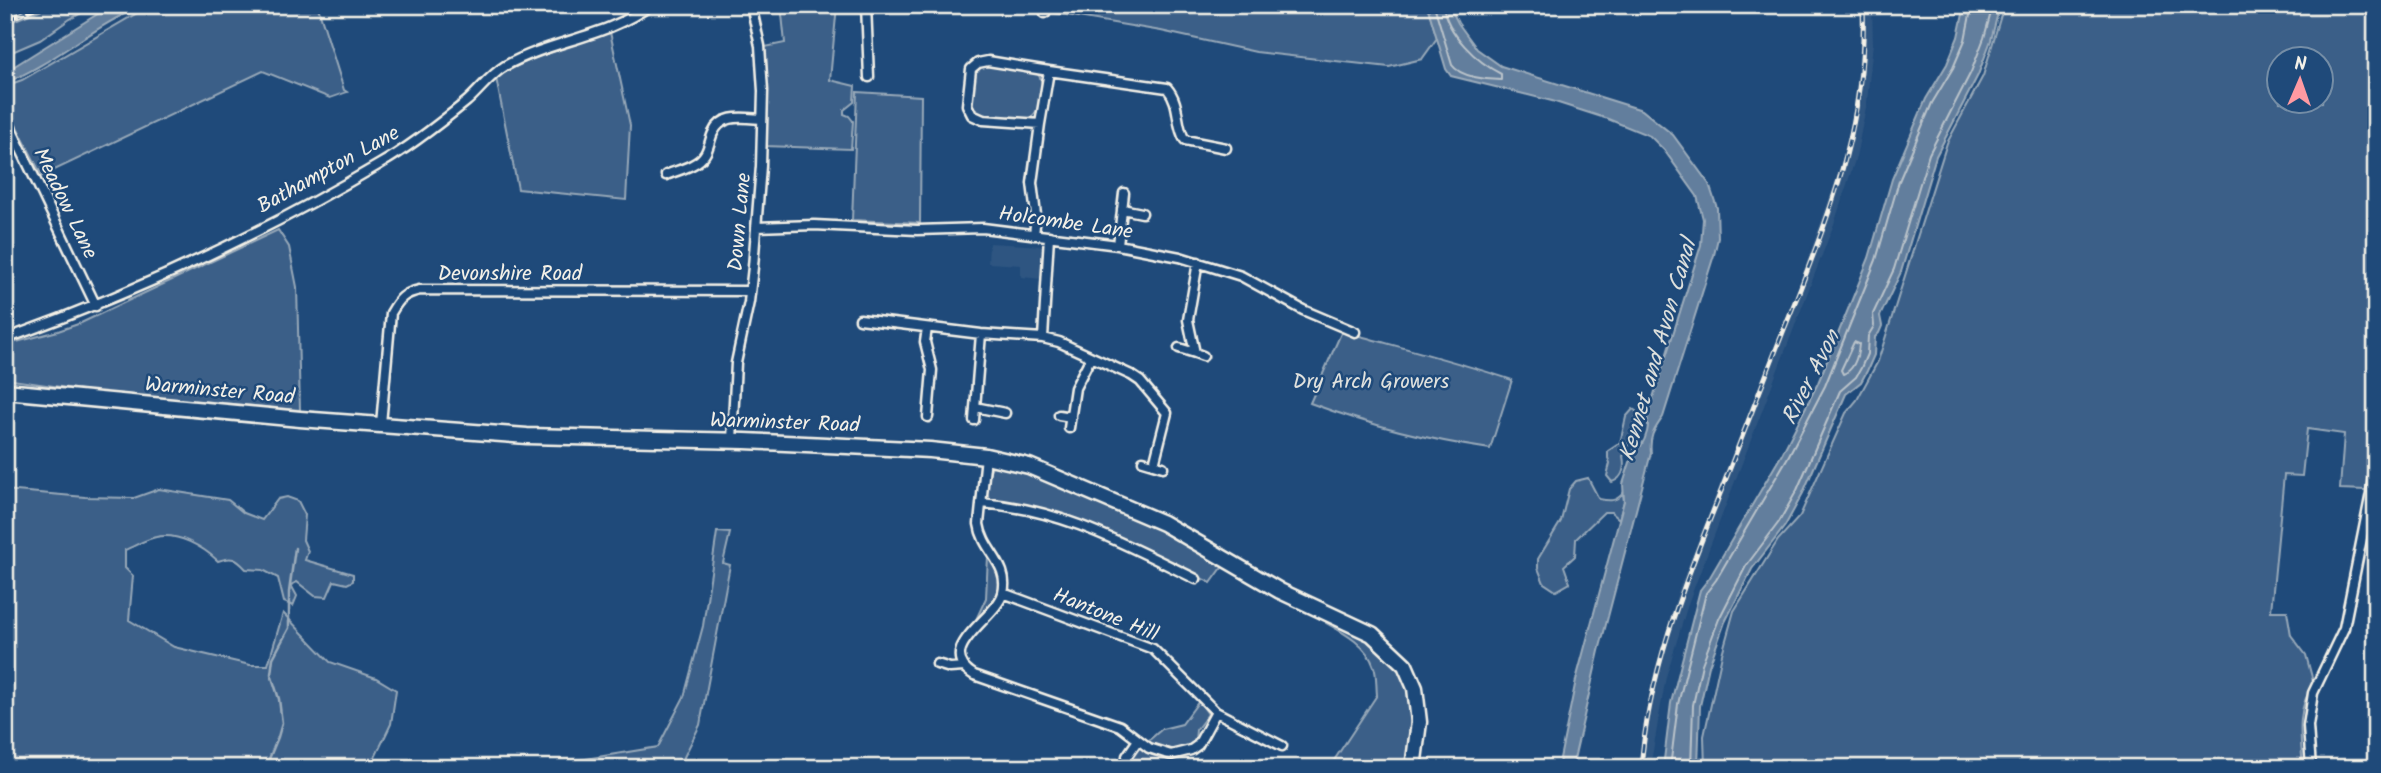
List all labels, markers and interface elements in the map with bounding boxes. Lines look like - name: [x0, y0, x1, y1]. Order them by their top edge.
- north arrow: [2266, 46, 2336, 116]
- text: N: [2294, 50, 2307, 80]
- street label: Bathampton Lane: [251, 117, 406, 223]
- street label: Meadow Lane: [23, 142, 106, 265]
- street label: Down Lane: [720, 171, 761, 273]
- street label: Holcombe Lane: [997, 198, 1136, 249]
- water label: Kennet and Avon Canal: [1610, 231, 1709, 466]
- street label: Devonshire Road: [438, 258, 583, 291]
- water label: River Avon: [1773, 323, 1852, 432]
- park label: Dry Arch Growers: [1293, 366, 1449, 399]
- street label: Warminster Road: [144, 369, 297, 415]
- street label: Warminster Road: [709, 404, 861, 443]
- street label: Hantone Hill: [1048, 579, 1163, 652]

